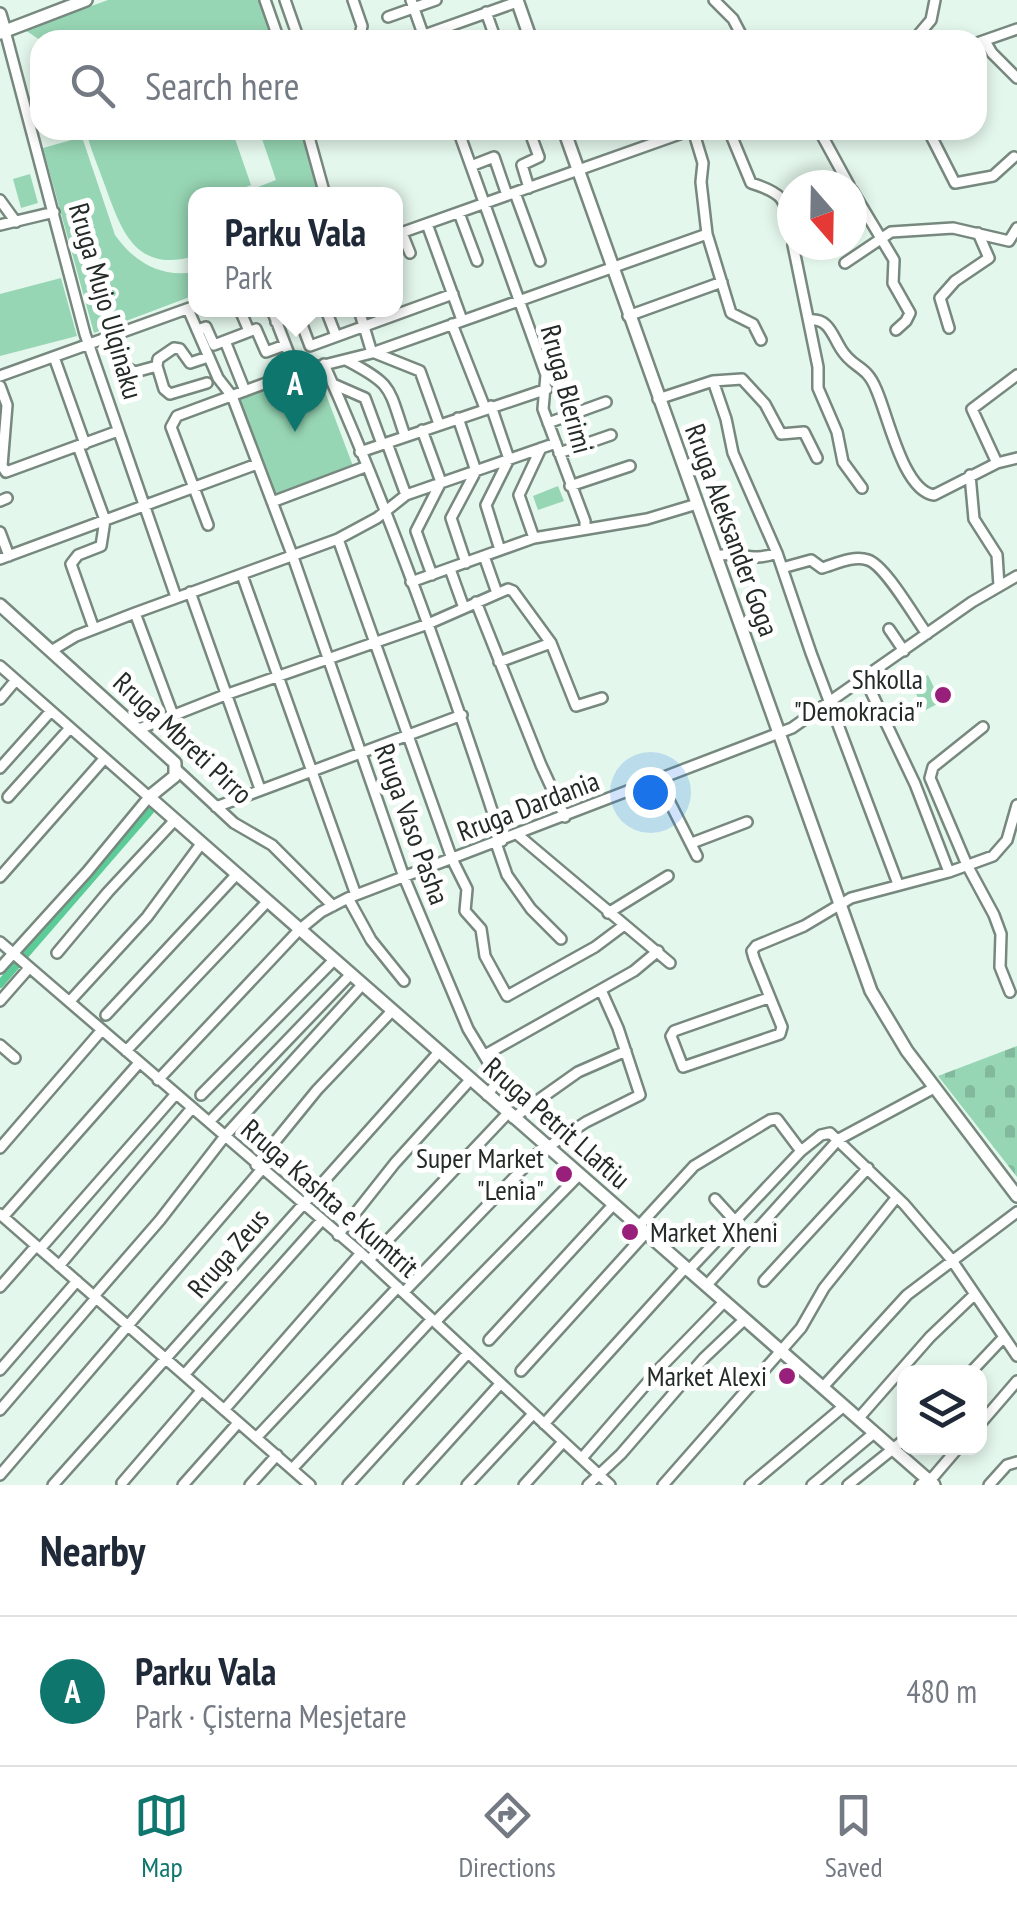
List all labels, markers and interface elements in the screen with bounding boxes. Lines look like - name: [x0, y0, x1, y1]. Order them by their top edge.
- search box: [30, 30, 987, 140]
- icon: search: [65, 58, 120, 113]
- text: Search here: [145, 61, 299, 110]
- north arrow: [777, 170, 867, 260]
- popup: [188, 187, 403, 317]
- street label: Rruga Mujo Ulqinaku: [61, 199, 152, 403]
- text: Parku Vala: [225, 207, 366, 256]
- text: Park: [225, 256, 272, 298]
- street label: Rruga Blerimi: [533, 320, 602, 457]
- pin: A: [262, 350, 328, 432]
- street label: Rruga Aleksander Goga: [677, 419, 788, 641]
- place label: Shkolla "Demokracia": [794, 660, 923, 729]
- street label: Rruga Mbreti Pirro: [106, 664, 261, 812]
- marker: Shkolla "Demokracia": [932, 684, 954, 706]
- street label: Rruga Vaso Pasha: [366, 738, 459, 909]
- street label: Rruga Dardania: [452, 762, 604, 849]
- your location: [625, 767, 676, 818]
- street label: Rruga Petrit Llaftiu: [476, 1049, 639, 1197]
- street label: Rruga Kashta e Kumtrit: [234, 1110, 427, 1285]
- place label: Super Market "Lenia": [416, 1139, 544, 1208]
- marker: Super Market "Lenia": [553, 1163, 575, 1185]
- street label: Rruga Zeus: [179, 1200, 276, 1305]
- place label: Market Xheni: [650, 1213, 778, 1250]
- marker: Market Xheni: [619, 1221, 641, 1243]
- place label: Market Alexi: [647, 1357, 767, 1394]
- marker: Market Alexi: [776, 1365, 798, 1387]
- map controls: [897, 1365, 987, 1455]
- button: layers: [897, 1365, 987, 1455]
- text: Nearby: [40, 1523, 145, 1578]
- text: Parku Vala: [135, 1646, 276, 1695]
- text: A: [64, 1670, 81, 1712]
- text: 480 m: [906, 1670, 977, 1712]
- text: Park · Çisterna Mesjetare: [135, 1695, 407, 1737]
- tab: Map: [134, 1788, 189, 1885]
- tab: Directions: [458, 1788, 556, 1885]
- tab: Saved: [825, 1788, 883, 1885]

